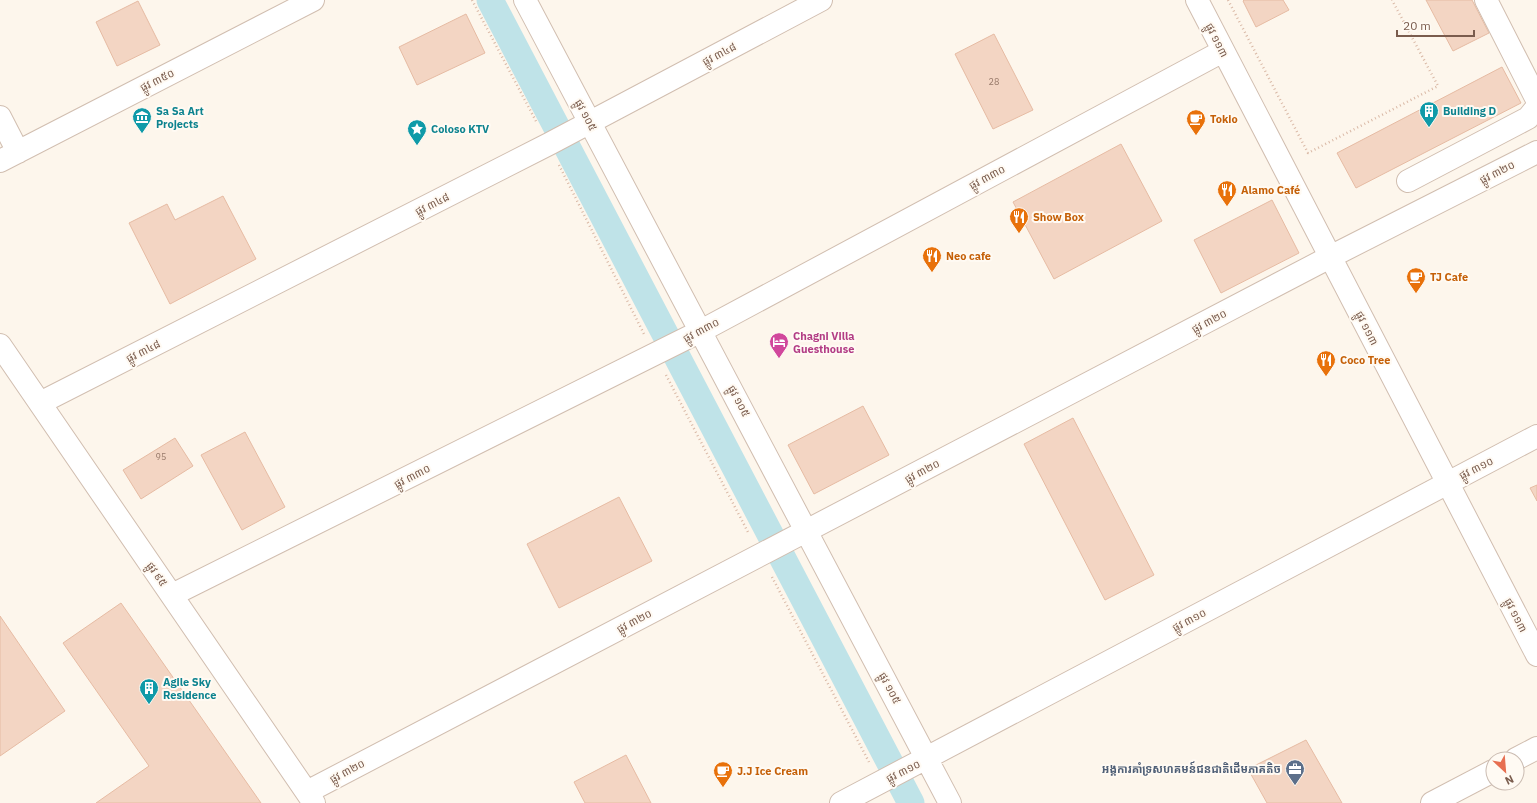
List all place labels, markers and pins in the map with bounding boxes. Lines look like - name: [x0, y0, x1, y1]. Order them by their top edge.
- building icon: Building D: [1418, 100, 1440, 128]
- place label: Sa Sa Art Projects: [156, 104, 204, 131]
- place label: Building D: [1443, 104, 1496, 118]
- museum icon: Sa Sa Art Projects: [131, 106, 153, 134]
- cafe icon: Tokio: [1185, 108, 1207, 136]
- place label: Tokio: [1210, 112, 1238, 126]
- place icon: Coloso KTV: [406, 118, 428, 146]
- place label: Coloso KTV: [431, 122, 489, 136]
- restaurant icon: Alamo Café: [1216, 179, 1238, 207]
- place label: Alamo Café: [1241, 183, 1300, 197]
- restaurant icon: Show Box: [1008, 206, 1030, 234]
- place label: Show Box: [1033, 210, 1084, 224]
- restaurant icon: Neo cafe: [921, 245, 943, 273]
- place label: Neo cafe: [946, 249, 991, 263]
- cafe icon: TJ Cafe: [1405, 266, 1427, 294]
- place label: TJ Cafe: [1430, 270, 1468, 284]
- place label: Chagni Villa Guesthouse: [793, 329, 854, 356]
- hotel icon: Chagni Villa Guesthouse: [768, 331, 790, 359]
- restaurant icon: Coco Tree: [1315, 349, 1337, 377]
- place label: Coco Tree: [1340, 353, 1390, 367]
- place label: Agile Sky Residence: [163, 675, 216, 702]
- building icon: Agile Sky Residence: [138, 677, 160, 705]
- office icon: អង្គការគាំទ្រសហគមន៍ជនជាតិដើមភាគតិច: [1284, 758, 1306, 786]
- cafe icon: J.J Ice Cream: [712, 760, 734, 788]
- place label: អង្គការគាំទ្រសហគមន៍ជនជាតិដើមភាគតិច: [1102, 761, 1281, 776]
- place label: J.J Ice Cream: [737, 764, 808, 778]

